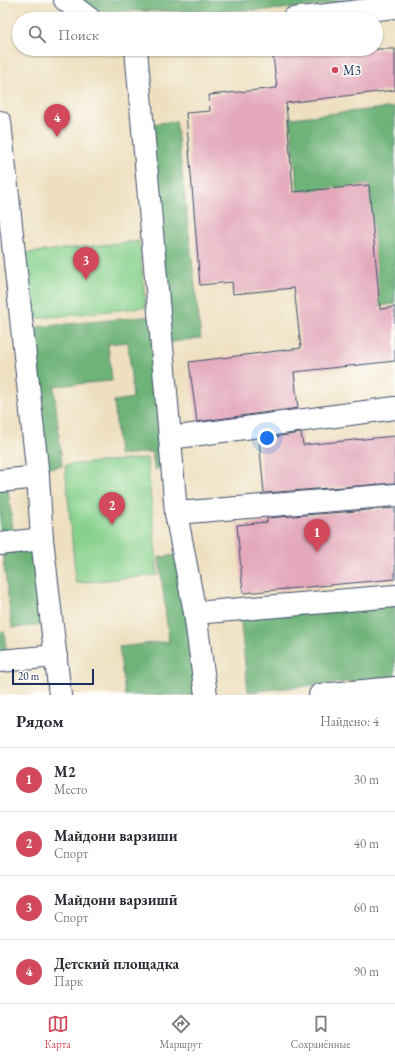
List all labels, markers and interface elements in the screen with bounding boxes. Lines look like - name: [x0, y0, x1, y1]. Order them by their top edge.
- search box: [12, 12, 383, 56]
- icon: search: [26, 23, 48, 45]
- text: Поиск: [58, 25, 99, 44]
- place label: М3: [343, 62, 361, 79]
- marker: М3: [330, 65, 340, 75]
- pin: 4: [44, 104, 70, 137]
- pin: 3: [73, 247, 99, 280]
- your location: [257, 428, 277, 448]
- pin: 2: [99, 492, 125, 525]
- pin: 1: [304, 519, 330, 552]
- scale bar: [12, 667, 94, 686]
- text: 20 m: [18, 669, 39, 683]
- text: Рядом: [16, 710, 64, 732]
- text: Найдено: 4: [320, 713, 379, 730]
- text: М2: [54, 762, 76, 781]
- text: 1: [26, 771, 32, 788]
- text: 30 m: [354, 771, 379, 788]
- text: Место: [54, 781, 87, 798]
- text: Майдони варзиши: [54, 826, 177, 845]
- text: 2: [26, 835, 32, 852]
- text: 40 m: [354, 835, 379, 852]
- text: Спорт: [54, 845, 88, 862]
- text: Майдони варзишӣ: [54, 890, 177, 909]
- text: 3: [26, 899, 32, 916]
- text: 60 m: [354, 899, 379, 916]
- text: Спорт: [54, 909, 88, 926]
- text: Детский площадка: [54, 954, 179, 973]
- text: 4: [26, 963, 32, 980]
- text: 90 m: [354, 963, 379, 980]
- text: Парк: [54, 973, 83, 990]
- tab: Карта: [44, 1013, 71, 1051]
- tab: Маршрут: [160, 1013, 202, 1051]
- tab: Сохранённые: [291, 1013, 351, 1051]

